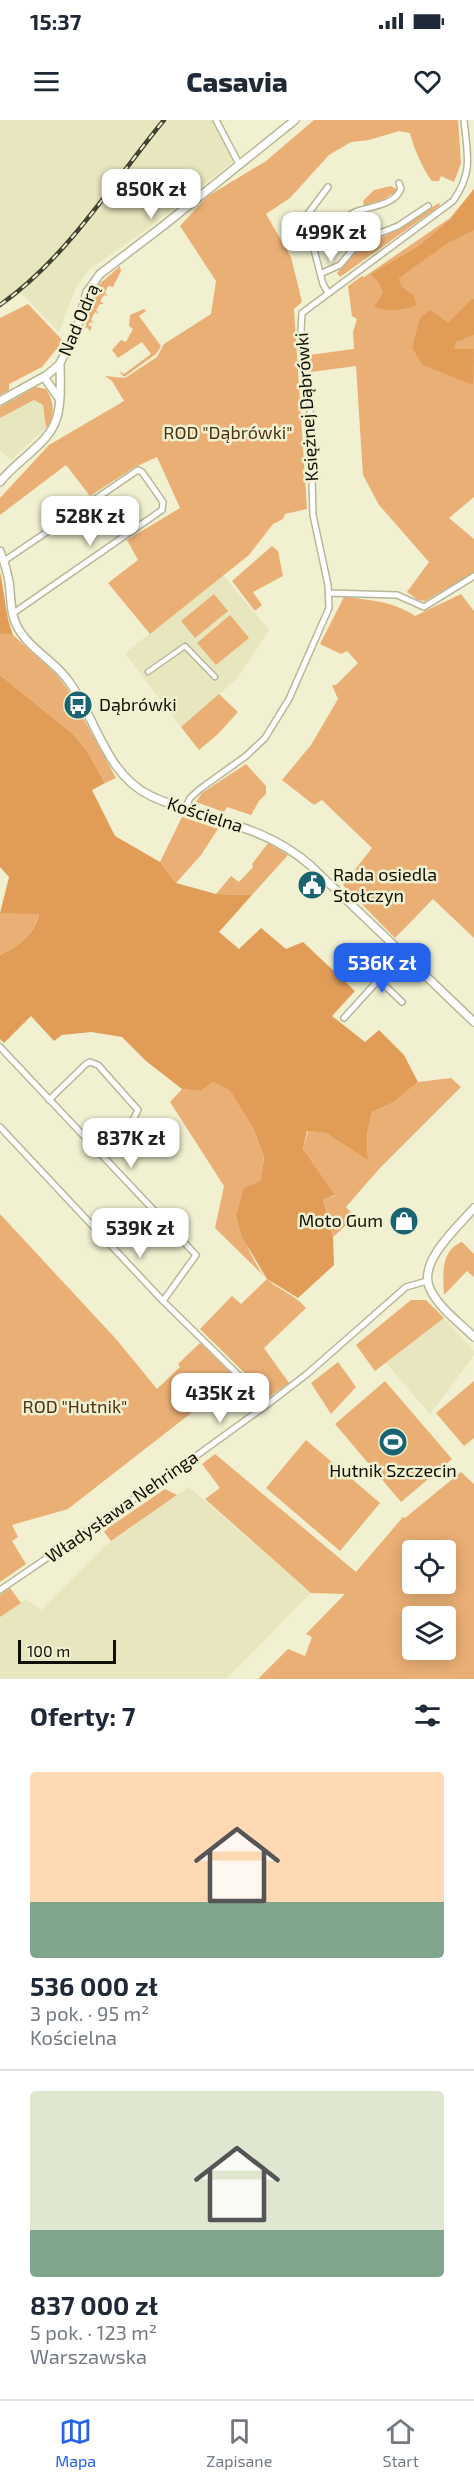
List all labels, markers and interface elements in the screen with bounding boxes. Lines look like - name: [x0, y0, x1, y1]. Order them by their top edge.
- text: 15:37: [30, 8, 81, 34]
- icon: menu: [30, 65, 63, 98]
- text: Casavia: [186, 65, 288, 97]
- icon: heart: [411, 65, 444, 98]
- pin: 850K zł: [96, 169, 206, 220]
- text: 850K zł: [116, 176, 186, 200]
- pin: 499K zł: [276, 212, 386, 263]
- text: 499K zł: [296, 219, 366, 243]
- street label: Nad Odrą: [53, 280, 103, 359]
- street label: Księżnej Dąbrówki: [290, 332, 322, 482]
- park label: ROD "Dąbrówki": [163, 421, 293, 443]
- pin: 528K zł: [35, 496, 145, 547]
- text: 528K zł: [55, 503, 125, 527]
- bus stop icon: Dąbrówki: [62, 689, 94, 721]
- place label: Dąbrówki: [99, 693, 177, 715]
- street label: Kościelna: [165, 791, 246, 837]
- place label: Rada osiedla Stołczyn: [333, 863, 437, 906]
- public building icon: Rada osiedla Stołczyn: [296, 869, 328, 901]
- pin: 536K zł: [327, 943, 437, 994]
- text: 536K zł: [348, 950, 416, 974]
- pin: 837K zł: [76, 1118, 186, 1169]
- text: 837K zł: [97, 1125, 165, 1149]
- shop icon: Moto Gum: [388, 1205, 420, 1237]
- pin: 539K zł: [85, 1208, 195, 1259]
- place label: Moto Gum: [299, 1209, 383, 1231]
- text: 539K zł: [106, 1215, 174, 1239]
- pin: 435K zł: [165, 1373, 275, 1424]
- text: 435K zł: [185, 1380, 255, 1404]
- park label: ROD "Hutnik": [23, 1395, 127, 1417]
- sports icon: Hutnik Szczecin: [377, 1426, 409, 1458]
- street label: Władysława Nehringa: [41, 1445, 202, 1567]
- place label: Hutnik Szczecin: [329, 1459, 457, 1481]
- map controls: [402, 1540, 456, 1660]
- button: locate: [402, 1540, 456, 1594]
- button: layers: [402, 1606, 456, 1660]
- scale bar: [18, 1637, 116, 1664]
- text: 100 m: [27, 1641, 70, 1660]
- icon: filters: [411, 1699, 444, 1732]
- text: Oferty: 7: [30, 1700, 135, 1731]
- icon: home: [183, 1811, 291, 1919]
- text: 536 000 zł: [30, 1970, 158, 2001]
- text: 3 pok. · 95 m²: [30, 2001, 149, 2025]
- text: Kościelna: [30, 2025, 117, 2049]
- icon: home: [183, 2130, 291, 2238]
- text: 837 000 zł: [30, 2289, 158, 2320]
- text: 5 pok. · 123 m²: [30, 2320, 157, 2344]
- text: Warszawska: [30, 2344, 147, 2368]
- tab: Mapa: [55, 2415, 96, 2470]
- tab: Zapisane: [206, 2415, 272, 2470]
- tab: Start: [383, 2415, 419, 2470]

